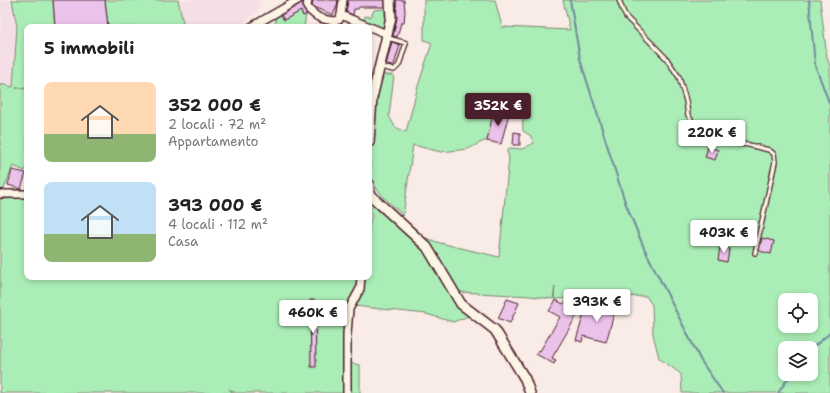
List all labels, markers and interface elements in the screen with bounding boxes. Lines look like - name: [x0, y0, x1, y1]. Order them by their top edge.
- text: 5 immobili: [44, 37, 134, 59]
- icon: filters: [330, 37, 352, 59]
- pin: 352K €: [465, 93, 531, 127]
- text: 352 000 €: [168, 94, 261, 116]
- text: 352K €: [474, 97, 522, 114]
- icon: home: [76, 98, 124, 146]
- text: 2 locali · 72 m²: [168, 116, 266, 133]
- pin: 220K €: [679, 120, 745, 154]
- text: 220K €: [687, 124, 737, 141]
- text: Appartamento: [168, 133, 259, 150]
- text: 393 000 €: [168, 194, 262, 216]
- icon: home: [76, 198, 124, 246]
- text: 4 locali · 112 m²: [168, 216, 268, 233]
- pin: 403K €: [691, 220, 757, 254]
- text: 403K €: [699, 224, 749, 241]
- text: Casa: [168, 233, 198, 250]
- pin: 393K €: [564, 289, 630, 323]
- text: 393K €: [572, 293, 622, 310]
- map controls: [778, 293, 818, 381]
- button: locate: [778, 293, 818, 333]
- pin: 460K €: [280, 300, 346, 334]
- text: 460K €: [288, 304, 338, 321]
- button: layers: [778, 341, 818, 381]

